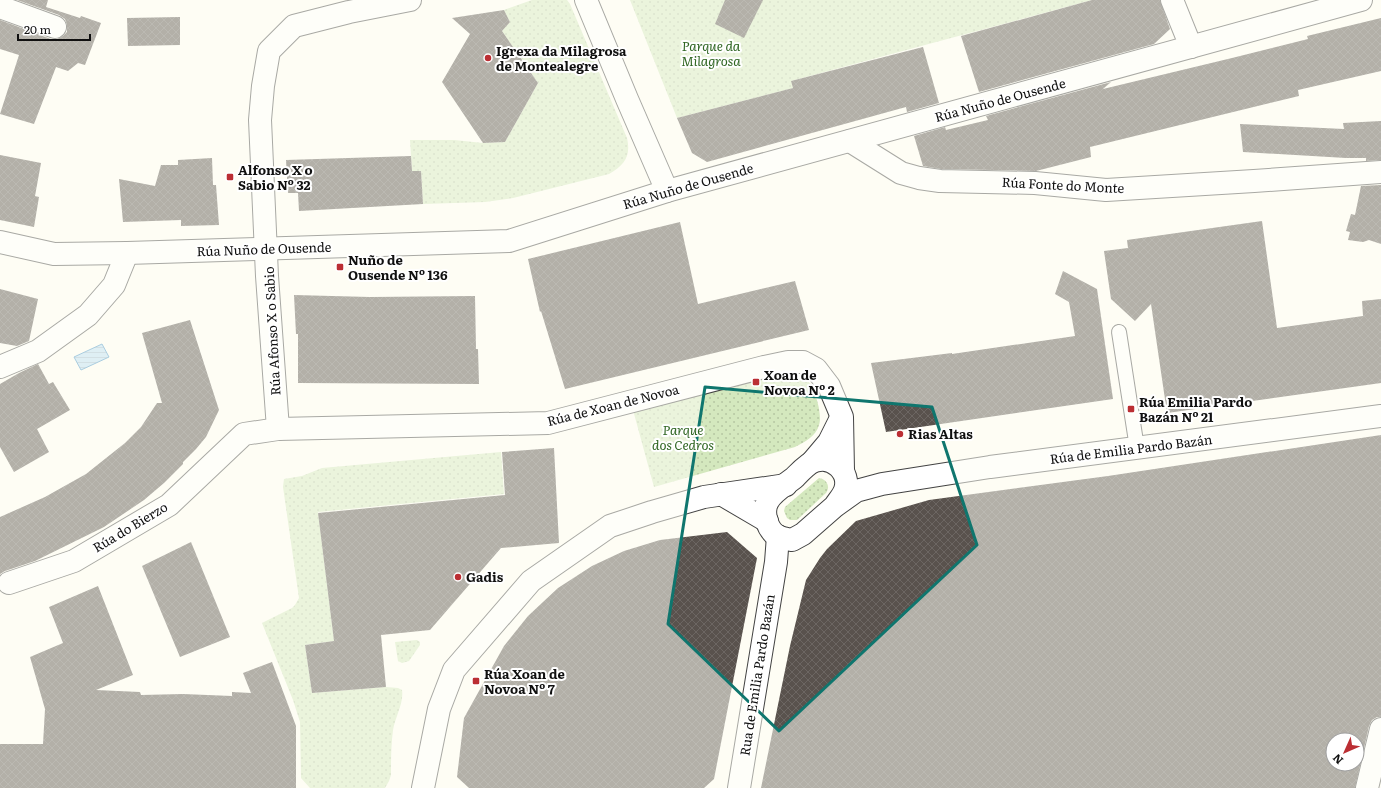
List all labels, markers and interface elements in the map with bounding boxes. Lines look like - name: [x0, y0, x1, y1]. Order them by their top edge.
- scale bar: [18, 16, 90, 42]
- text: 20 m: [24, 20, 51, 38]
- park label: Parque da Milagrosa: [681, 36, 741, 70]
- place label: Igrexa da Milagrosa de Montealegre: [496, 41, 627, 75]
- marker: Igrexa da Milagrosa de Montealegre: [483, 53, 493, 63]
- street label: Rúa Nuño de Ousende: [932, 73, 1068, 126]
- street label: Rúa Nuño de Ousende: [620, 158, 756, 213]
- place label: Alfonso X o Sabio Nº 32: [238, 160, 313, 194]
- marker: Alfonso X o Sabio Nº 32: [225, 172, 235, 182]
- street label: Rúa Fonte do Monte: [1001, 172, 1125, 197]
- street label: Rúa Nuño de Ousende: [196, 237, 332, 260]
- place label: Nuño de Ousende Nº 136: [348, 250, 448, 284]
- marker: Nuño de Ousende Nº 136: [335, 262, 345, 272]
- street label: Rúa Afonso X o Sabio: [259, 266, 284, 396]
- place label: Xoan de Novoa Nº 2: [764, 365, 835, 399]
- marker: Xoan de Novoa Nº 2: [751, 377, 761, 387]
- street label: Rúa de Xoan de Novoa: [545, 379, 681, 430]
- place label: Rúa Emilia Pardo Bazán Nº 21: [1139, 392, 1252, 426]
- marker: Rúa Emilia Pardo Bazán Nº 21: [1126, 404, 1136, 414]
- park label: Parque dos Cedros: [652, 420, 714, 454]
- place label: Rias Altas: [908, 424, 973, 443]
- marker: Rias Altas: [895, 429, 905, 439]
- street label: Rúa de Emilia Pardo Bazán: [1049, 429, 1214, 468]
- street label: Rúa do Bierzo: [89, 497, 171, 556]
- place label: Gadis: [466, 567, 504, 586]
- marker: Gadis: [453, 572, 463, 582]
- street label: Rua de Emilia Pardo Bazán: [734, 592, 779, 757]
- place label: Rúa Xoan de Novoa Nº 7: [484, 664, 565, 698]
- marker: Rúa Xoan de Novoa Nº 7: [471, 676, 481, 686]
- north arrow: [1325, 732, 1365, 772]
- text: N: [1328, 751, 1346, 769]

